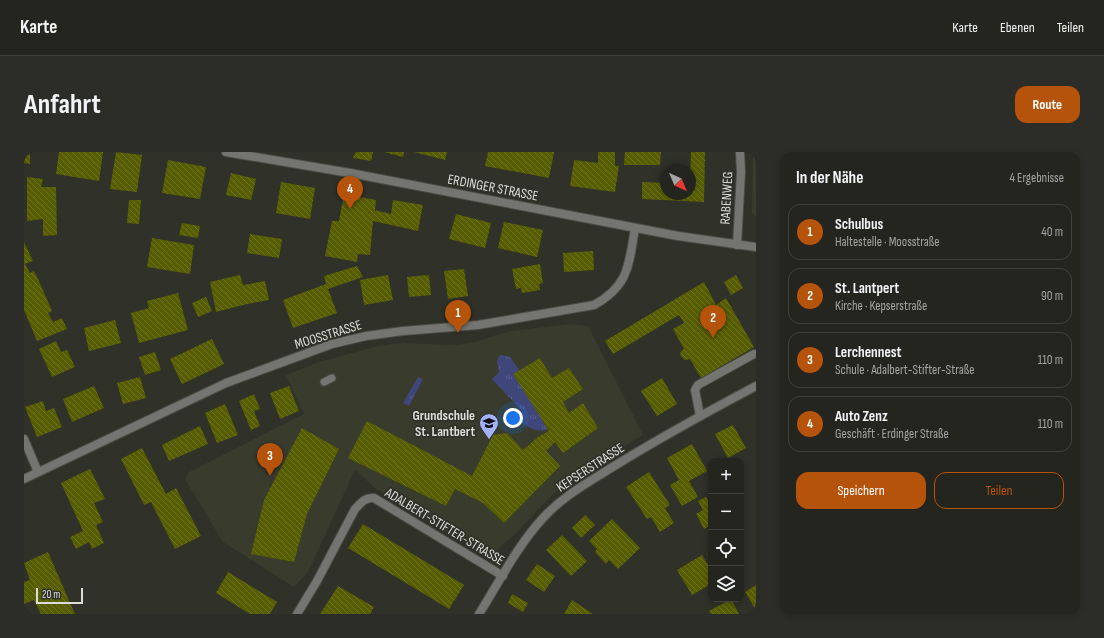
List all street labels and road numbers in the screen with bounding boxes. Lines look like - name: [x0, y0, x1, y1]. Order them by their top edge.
- street label: ERDINGER STRASSE: [446, 170, 540, 205]
- street label: RABENWEG: [717, 171, 736, 225]
- street label: MOOSSTRASSE: [293, 316, 364, 353]
- street label: KEPSERSTRASSE: [553, 439, 628, 496]
- street label: ADALBERT-STIFTER-STRASSE: [381, 484, 508, 569]

